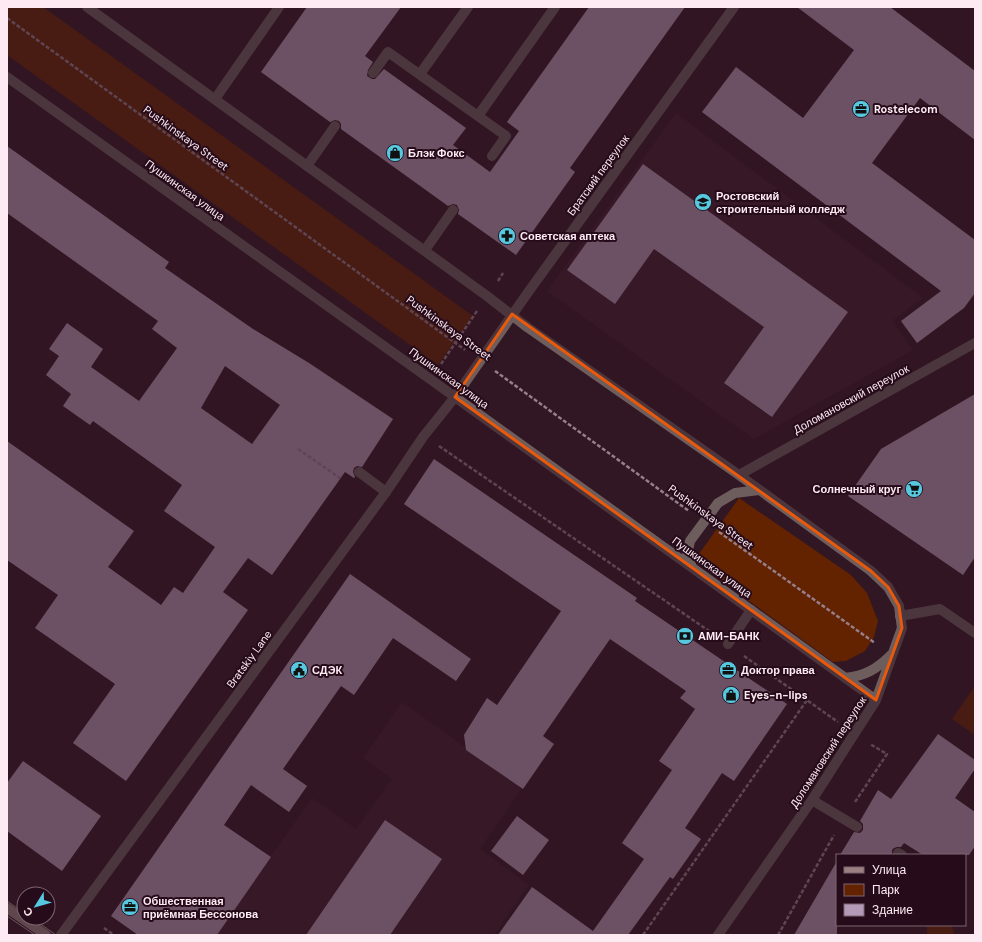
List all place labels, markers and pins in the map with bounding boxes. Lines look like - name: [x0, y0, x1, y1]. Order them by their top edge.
- office icon: Rostelecom: [851, 99, 871, 119]
- place label: Rostelecom: [874, 102, 938, 116]
- shop icon: Блэк Фокс: [385, 143, 405, 163]
- place label: Блэк Фокс: [408, 146, 465, 160]
- place label: Ростовский строительный колледж: [716, 189, 845, 216]
- school or university icon: Ростовский строительный колледж: [693, 192, 713, 212]
- pharmacy icon: Советская аптека: [497, 226, 517, 246]
- place label: Советская аптека: [520, 229, 616, 243]
- supermarket icon: Солнечный круг: [904, 479, 924, 499]
- place label: Солнечный круг: [813, 482, 901, 496]
- bank icon: АМИ-БАНК: [675, 626, 695, 646]
- place label: АМИ-БАНК: [698, 629, 760, 643]
- public building icon: СДЭК: [289, 660, 309, 680]
- office icon: Доктор права: [718, 660, 738, 680]
- place label: СДЭК: [312, 663, 342, 677]
- place label: Доктор права: [741, 663, 816, 677]
- shop icon: Eyes-n-lips: [721, 685, 741, 705]
- place label: Eyes-n-lips: [744, 688, 808, 702]
- place label: Обшественная приёмная Бессонова: [143, 894, 259, 921]
- office icon: Обшественная приёмная Бессонова: [120, 897, 140, 917]

